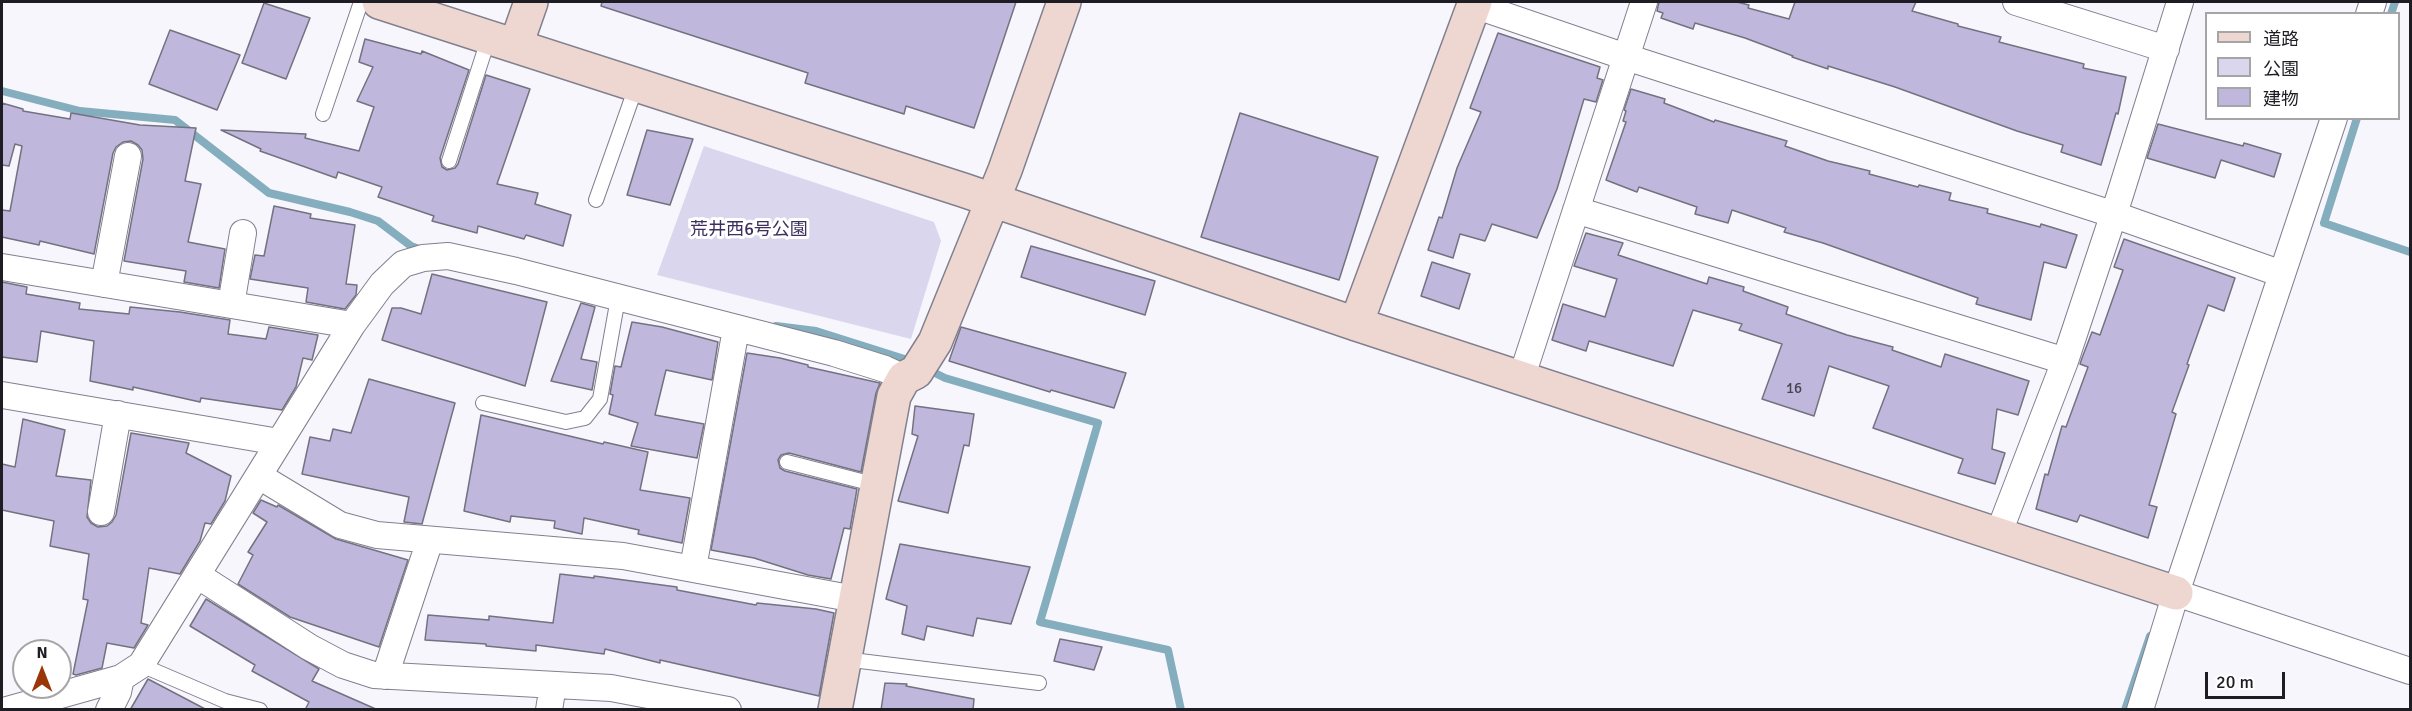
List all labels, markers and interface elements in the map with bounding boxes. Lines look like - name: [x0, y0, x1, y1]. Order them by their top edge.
- legend: [2205, 12, 2400, 120]
- text: 道路: [2263, 28, 2299, 50]
- text: 公園: [2263, 58, 2299, 80]
- text: 建物: [2263, 88, 2299, 110]
- park label: 荒井西6号公園: [690, 219, 808, 241]
- house number: 16: [1786, 380, 1802, 398]
- north arrow: [12, 639, 72, 699]
- text: N: [36, 643, 48, 663]
- scale bar: [2208, 660, 2288, 698]
- text: 20 m: [2216, 671, 2254, 693]

